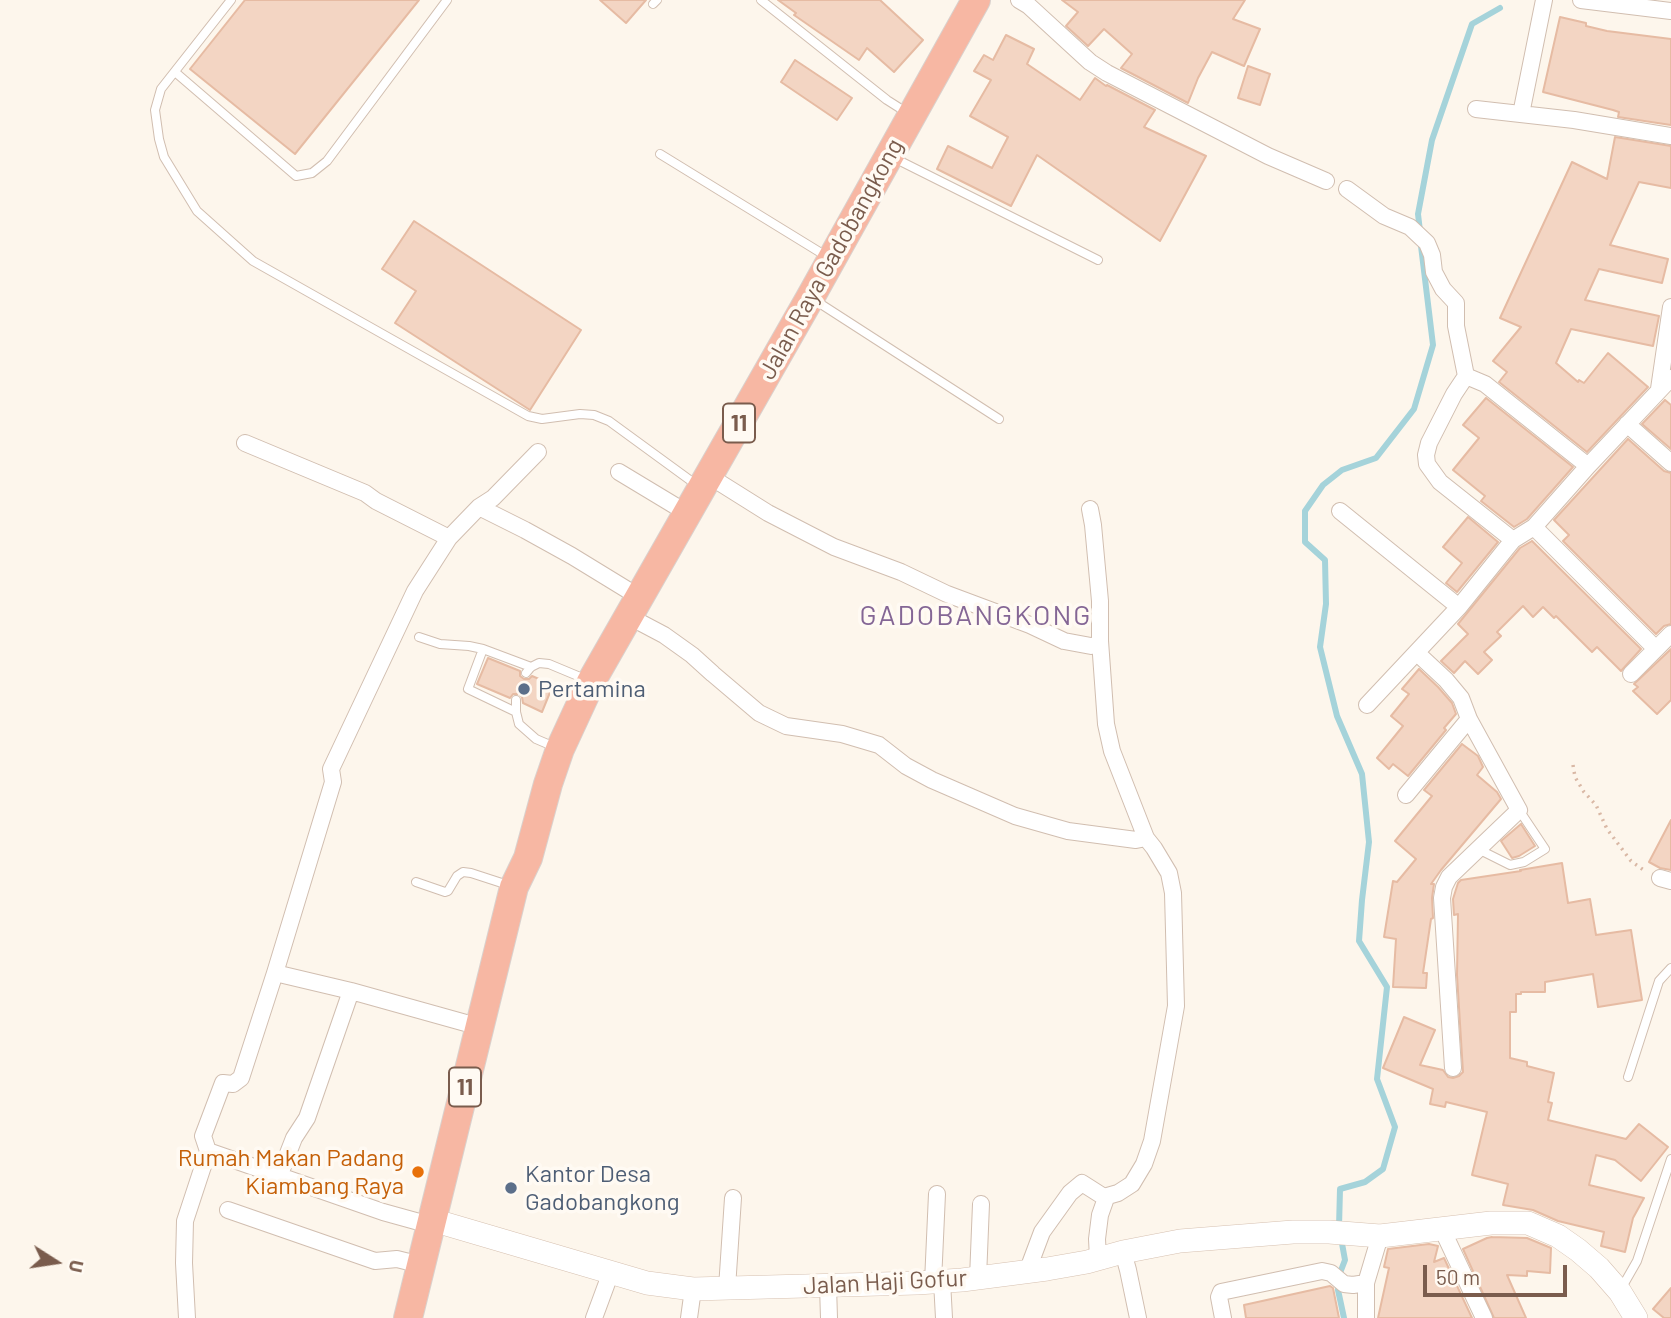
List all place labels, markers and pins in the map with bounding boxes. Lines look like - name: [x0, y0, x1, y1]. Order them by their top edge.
- place label: Pertamina: [538, 675, 646, 703]
- marker: Pertamina: [516, 681, 532, 697]
- place label: Rumah Makan Padang Kiambang Raya: [178, 1144, 404, 1200]
- place label: Kantor Desa Gadobangkong: [525, 1160, 680, 1216]
- marker: Rumah Makan Padang Kiambang Raya: [410, 1164, 426, 1180]
- marker: Kantor Desa Gadobangkong: [503, 1180, 519, 1196]

